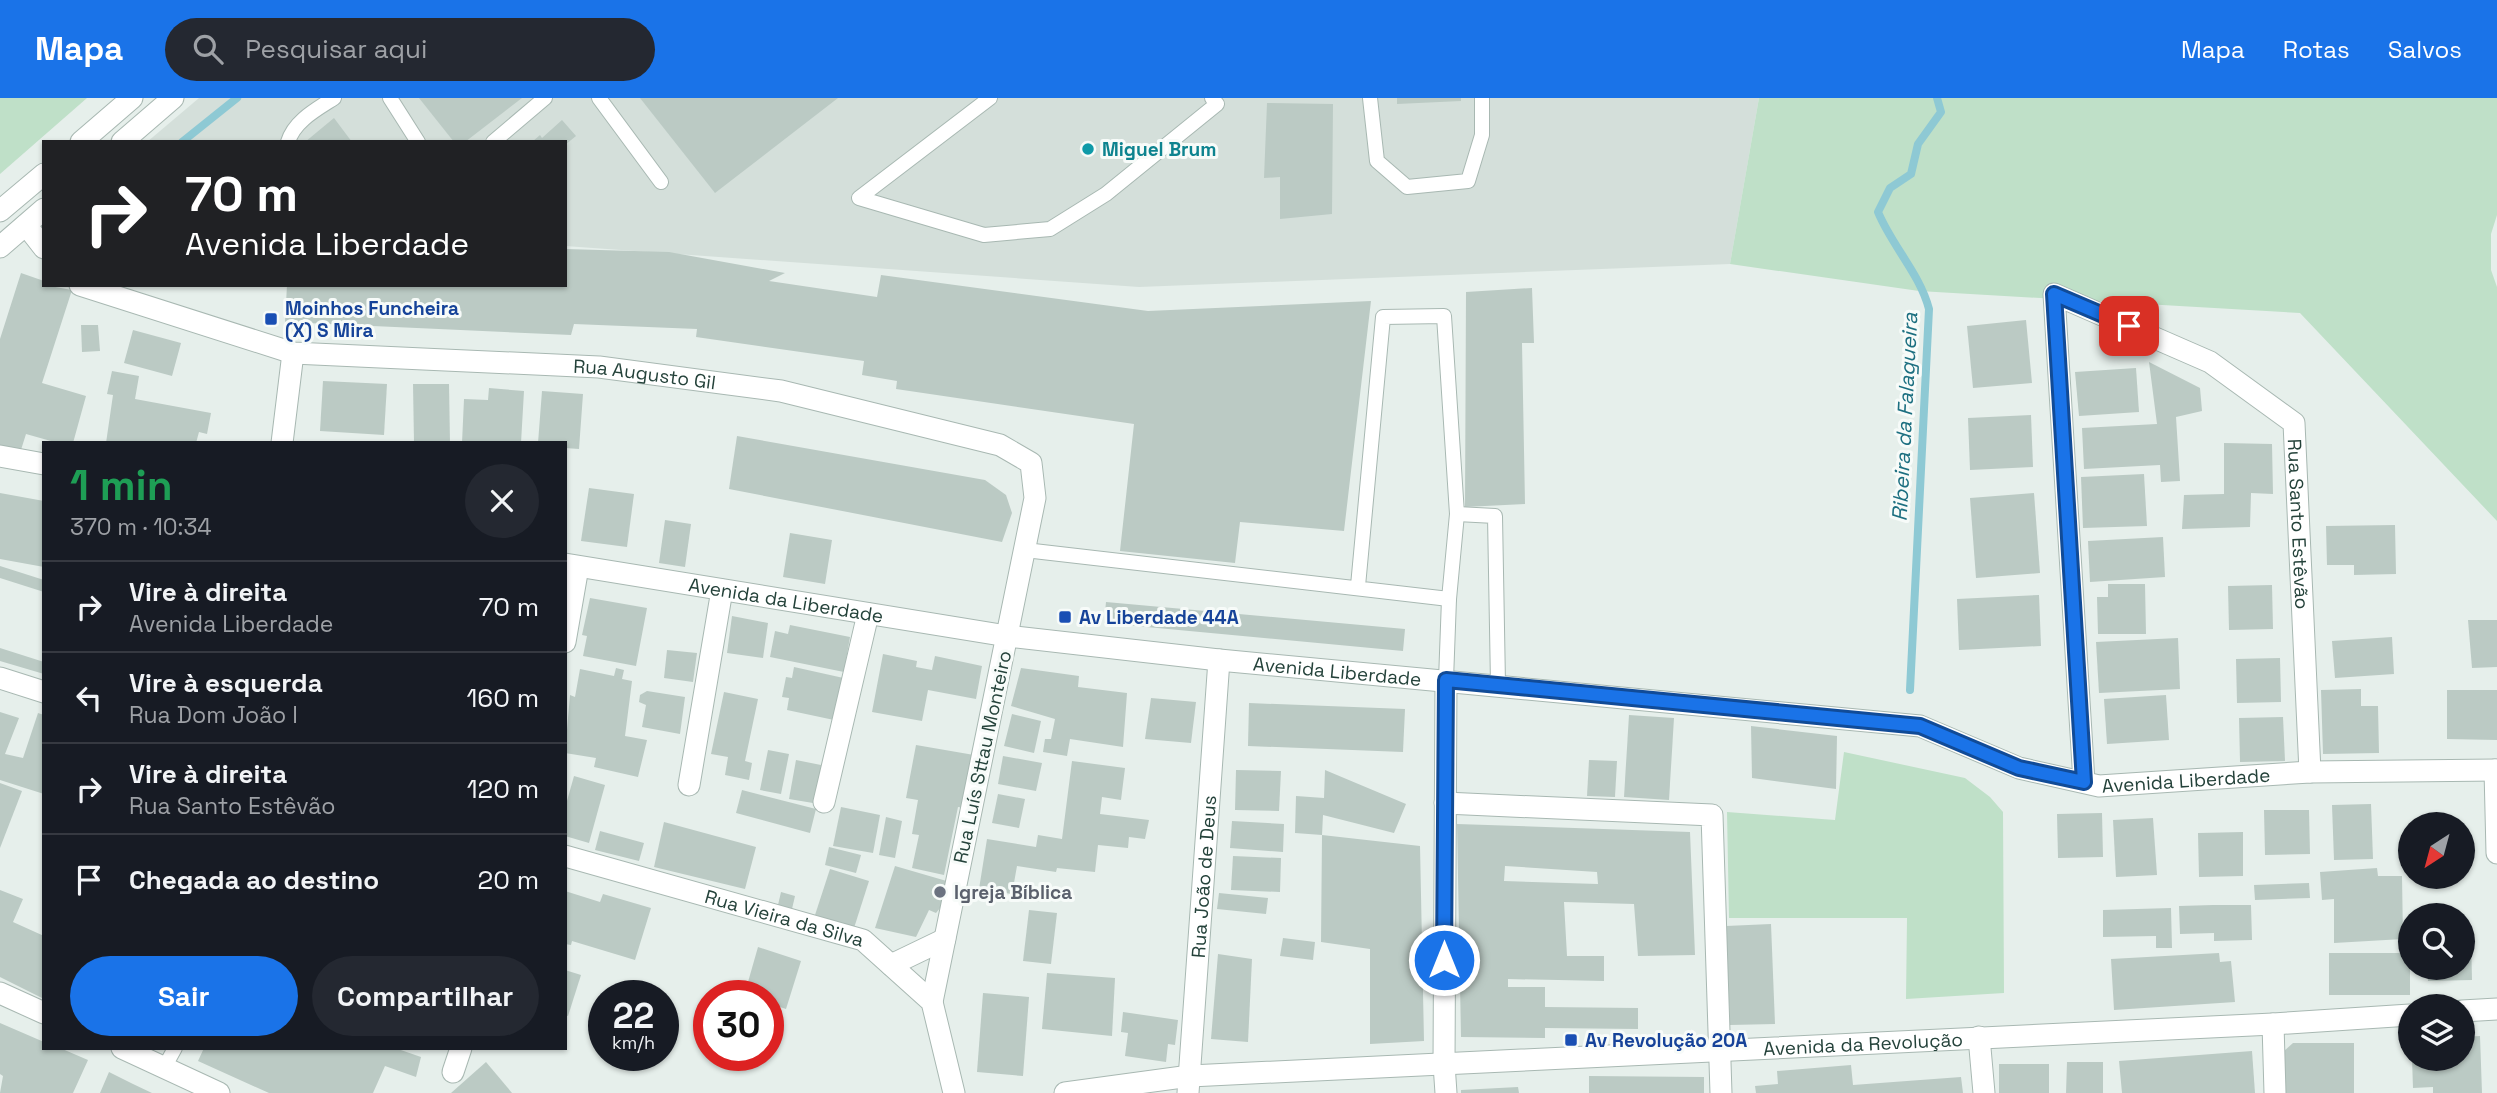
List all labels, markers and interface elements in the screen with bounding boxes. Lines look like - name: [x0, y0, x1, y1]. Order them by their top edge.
- search box: [165, 18, 655, 81]
- text: Mapa: [35, 28, 123, 70]
- icon: search: [189, 30, 227, 68]
- text: Pesquisar aqui: [245, 32, 427, 66]
- text: Mapa: [2181, 34, 2245, 65]
- text: Rotas: [2283, 34, 2350, 65]
- text: Salvos: [2388, 34, 2462, 65]
- place label: Miguel Brum: [1102, 137, 1217, 162]
- marker: Miguel Brum: [1080, 141, 1096, 157]
- text: 70 m: [185, 163, 298, 225]
- icon: right: [70, 168, 161, 259]
- text: Avenida Liberdade: [185, 224, 469, 264]
- place label: Moinhos Funcheira (X) S Mira: [285, 296, 459, 343]
- pin: [2099, 296, 2159, 356]
- icon: arrive: [2110, 307, 2148, 345]
- marker: Moinhos Funcheira (X) S Mira: [263, 311, 279, 327]
- water label: Ribeira da Falagueira: [1886, 311, 1924, 522]
- street label: Rua Augusto Gil: [573, 354, 717, 395]
- street label: Rua Santo Estêvão: [2282, 438, 2315, 610]
- text: 1 min: [70, 459, 173, 512]
- button: close: [465, 464, 539, 538]
- text: 370 m · 10:34: [70, 512, 212, 542]
- street label: Avenida da Liberdade: [687, 572, 885, 629]
- text: Vire à direita: [129, 575, 287, 609]
- icon: right: [70, 588, 108, 626]
- text: 70 m: [479, 590, 539, 624]
- place label: Av Liberdade 44A: [1079, 605, 1239, 630]
- text: Avenida Liberdade: [129, 609, 333, 639]
- marker: Av Liberdade 44A: [1057, 609, 1073, 625]
- street label: Rua Luís Sttau Monteiro: [948, 648, 1017, 866]
- street label: Avenida Liberdade: [1252, 651, 1423, 692]
- text: Vire à esquerda: [129, 666, 323, 700]
- icon: left: [70, 679, 108, 717]
- text: 160 m: [467, 681, 539, 715]
- text: Rua Dom João I: [129, 700, 298, 730]
- text: Vire à direita: [129, 757, 287, 791]
- street label: Avenida Liberdade: [2101, 763, 2271, 799]
- icon: right: [70, 770, 108, 808]
- text: 120 m: [467, 772, 539, 806]
- text: Rua Santo Estêvão: [129, 791, 335, 821]
- street label: Rua João de Deus: [1186, 794, 1222, 959]
- north arrow: [2398, 812, 2474, 889]
- map controls: [2398, 812, 2475, 1071]
- icon: arrive: [70, 861, 108, 899]
- text: Chegada ao destino: [129, 863, 379, 897]
- text: 20 m: [478, 863, 539, 897]
- place label: Igreja Bíblica: [954, 880, 1072, 905]
- street label: Rua Vieira da Silva: [702, 884, 867, 953]
- marker: Igreja Bíblica: [932, 884, 948, 900]
- button: search: [2398, 903, 2475, 980]
- position arrow: [1407, 923, 1481, 997]
- button: Sair: [70, 956, 298, 1036]
- button: Compartilhar: [312, 956, 539, 1036]
- speed limit sign: 30: [693, 980, 784, 1071]
- text: 22: [613, 994, 654, 1038]
- button: layers: [2398, 994, 2475, 1071]
- street label: Avenida da Revolução: [1763, 1027, 1963, 1061]
- place label: Av Revolução 20A: [1585, 1028, 1747, 1053]
- text: km/h: [612, 1031, 655, 1054]
- marker: Av Revolução 20A: [1563, 1032, 1579, 1048]

